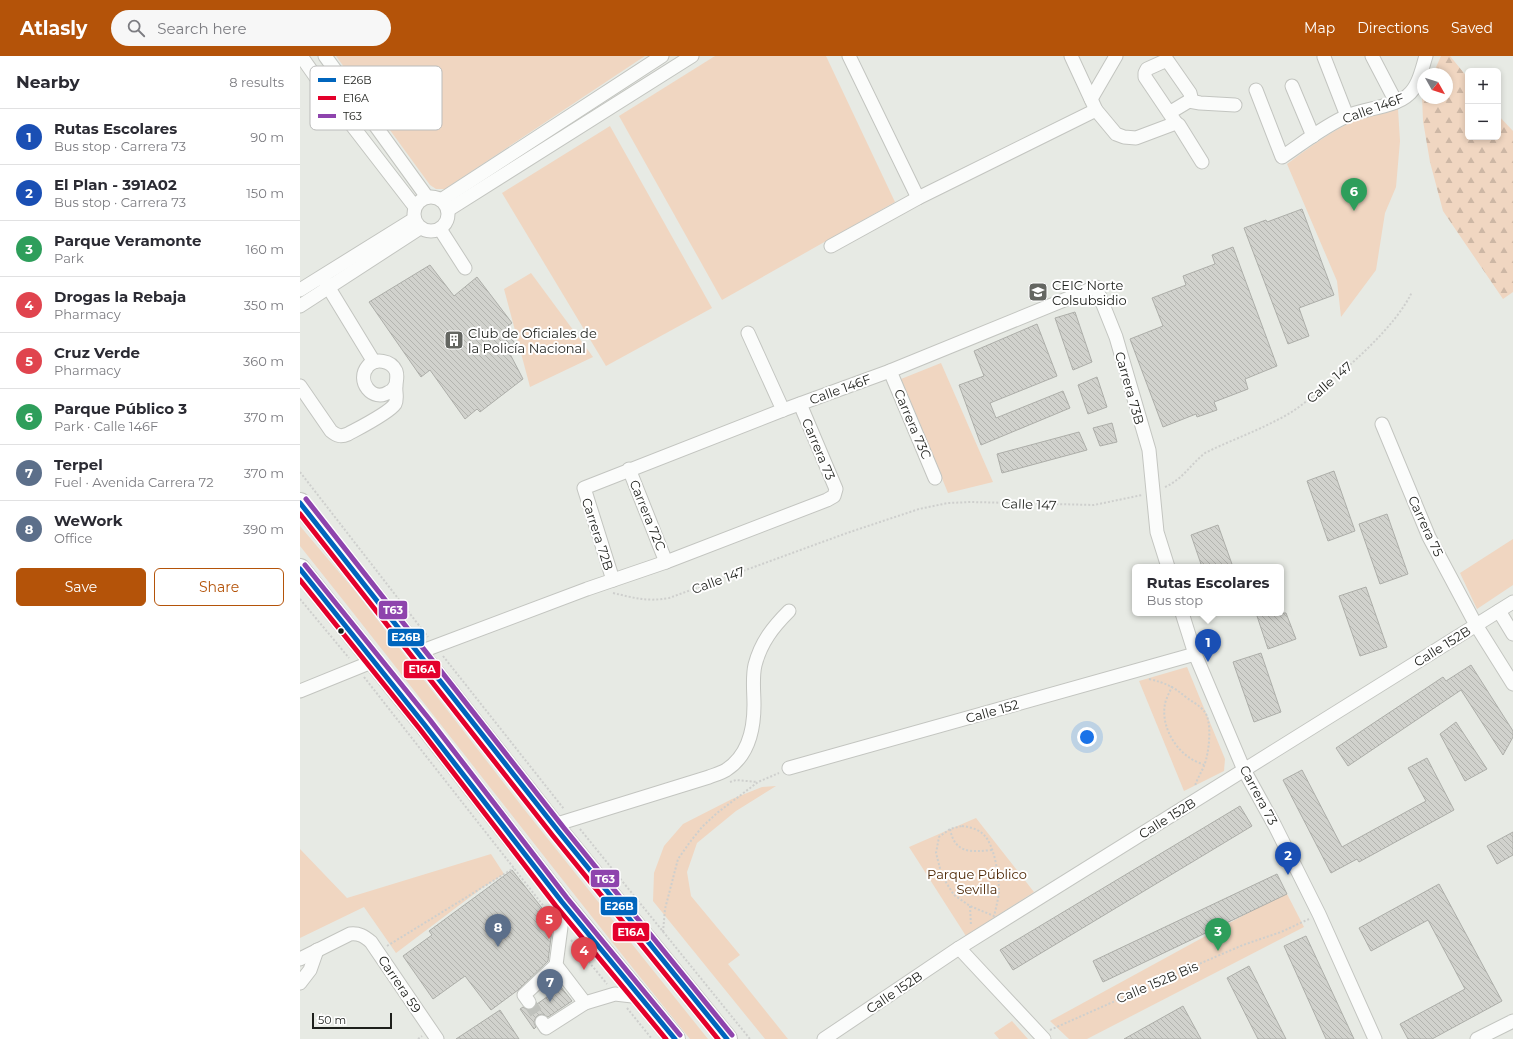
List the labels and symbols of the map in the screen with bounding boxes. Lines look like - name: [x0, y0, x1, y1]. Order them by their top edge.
- legend: [310, 66, 442, 130]
- north arrow: [1417, 68, 1453, 104]
- text: E26B: [343, 73, 372, 87]
- street label: Calle 146F: [1340, 89, 1406, 127]
- text: E16A: [343, 91, 369, 105]
- text: T63: [343, 109, 362, 123]
- pin: 6: [1341, 178, 1367, 211]
- place label: CEIC Norte Colsubsidio: [1052, 277, 1127, 308]
- school or university icon: CEIC Norte Colsubsidio: [1027, 281, 1049, 303]
- place label: Club de Oficiales de la Policía Nacional: [468, 325, 597, 356]
- building icon: Club de Oficiales de la Policía Nacional: [443, 329, 465, 351]
- street label: Carrera 73B: [1112, 350, 1148, 427]
- street label: Calle 147: [1303, 358, 1355, 406]
- street label: Calle 146F: [807, 370, 873, 408]
- street label: Carrera 73C: [891, 387, 935, 461]
- street label: Carrera 73: [799, 416, 839, 482]
- street label: Carrera 72C: [627, 477, 669, 553]
- street label: Carrera 75: [1405, 493, 1447, 559]
- street label: Calle 147: [1001, 495, 1057, 513]
- street label: Carrera 72B: [579, 496, 617, 573]
- street label: Calle 147: [689, 563, 747, 597]
- line badge: T63: [378, 600, 408, 620]
- text: T63: [383, 603, 404, 617]
- street label: Calle 152B: [1411, 622, 1474, 670]
- unlabelled marker: [336, 626, 346, 636]
- line badge: E26B: [387, 628, 425, 647]
- pin: 1: [1195, 629, 1221, 662]
- text: E26B: [391, 630, 421, 644]
- line badge: E16A: [403, 660, 441, 679]
- text: E16A: [408, 662, 436, 676]
- street label: Calle 152: [964, 696, 1020, 726]
- your location: [1077, 727, 1097, 747]
- street label: Carrera 73: [1237, 762, 1281, 828]
- street label: Calle 152B: [1136, 794, 1199, 842]
- pin: 2: [1275, 842, 1301, 875]
- park label: Parque Público Sevilla: [927, 866, 1027, 897]
- line badge: T63: [590, 869, 620, 888]
- text: T63: [595, 872, 616, 886]
- line badge: E26B: [600, 896, 638, 916]
- text: E26B: [604, 899, 634, 913]
- pin: 5: [536, 906, 562, 939]
- pin: 8: [485, 914, 511, 947]
- pin: 3: [1205, 918, 1231, 951]
- line badge: E16A: [612, 922, 650, 942]
- text: E16A: [617, 925, 645, 939]
- pin: 4: [571, 937, 597, 970]
- street label: Carrera 59: [375, 952, 425, 1016]
- street label: Calle 152B Bis: [1114, 958, 1200, 1006]
- street label: Calle 152B: [863, 967, 925, 1017]
- pin: 7: [537, 969, 563, 1002]
- scale bar: [312, 1011, 392, 1030]

